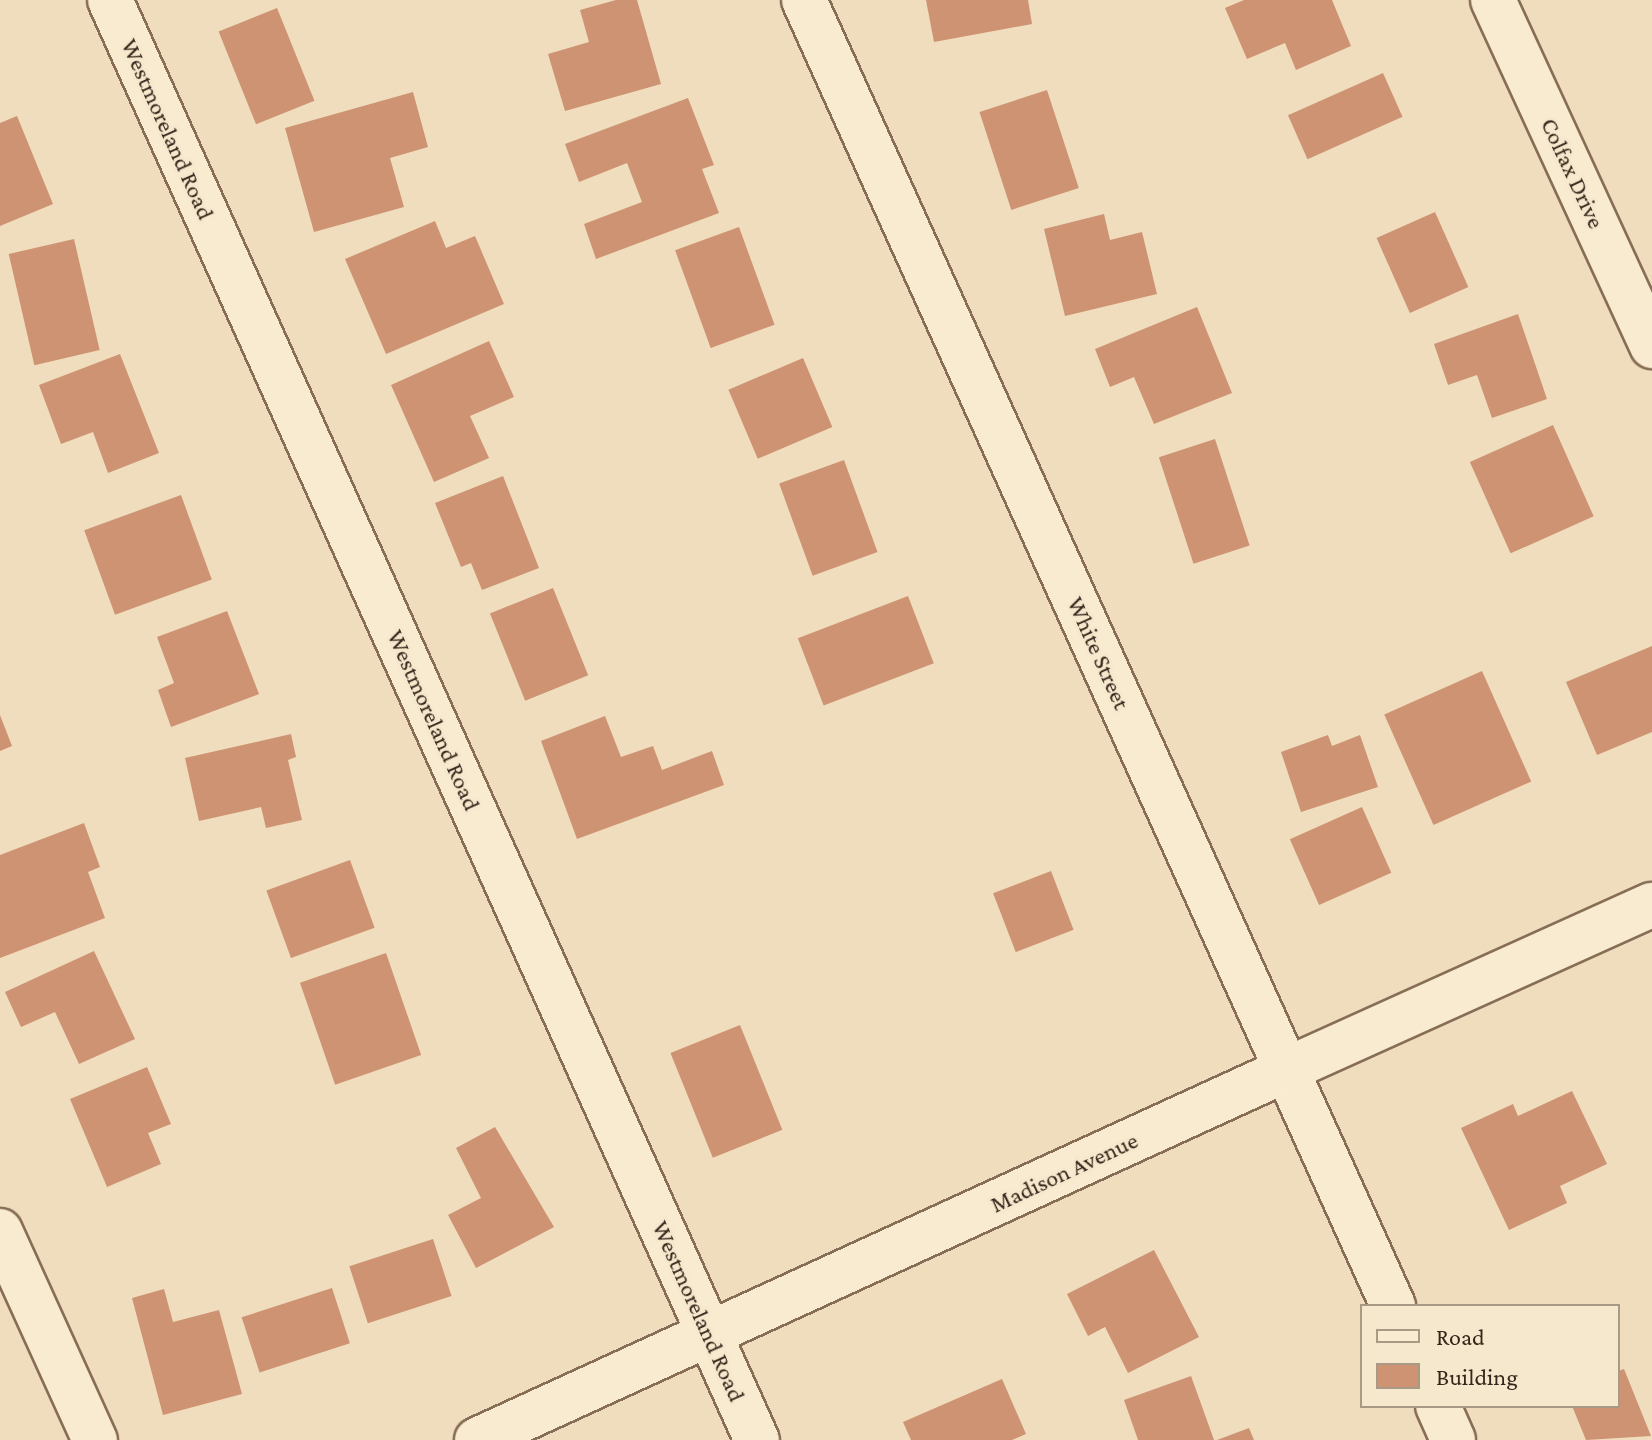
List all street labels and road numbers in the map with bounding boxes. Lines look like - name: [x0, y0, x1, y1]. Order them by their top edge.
- street label: Westmoreland Road: [115, 34, 221, 224]
- street label: Colfax Drive: [1535, 113, 1611, 233]
- street label: White Street: [1061, 592, 1137, 714]
- street label: Westmoreland Road: [381, 625, 487, 815]
- street label: Madison Avenue: [986, 1125, 1142, 1219]
- street label: Westmoreland Road: [646, 1216, 752, 1406]

